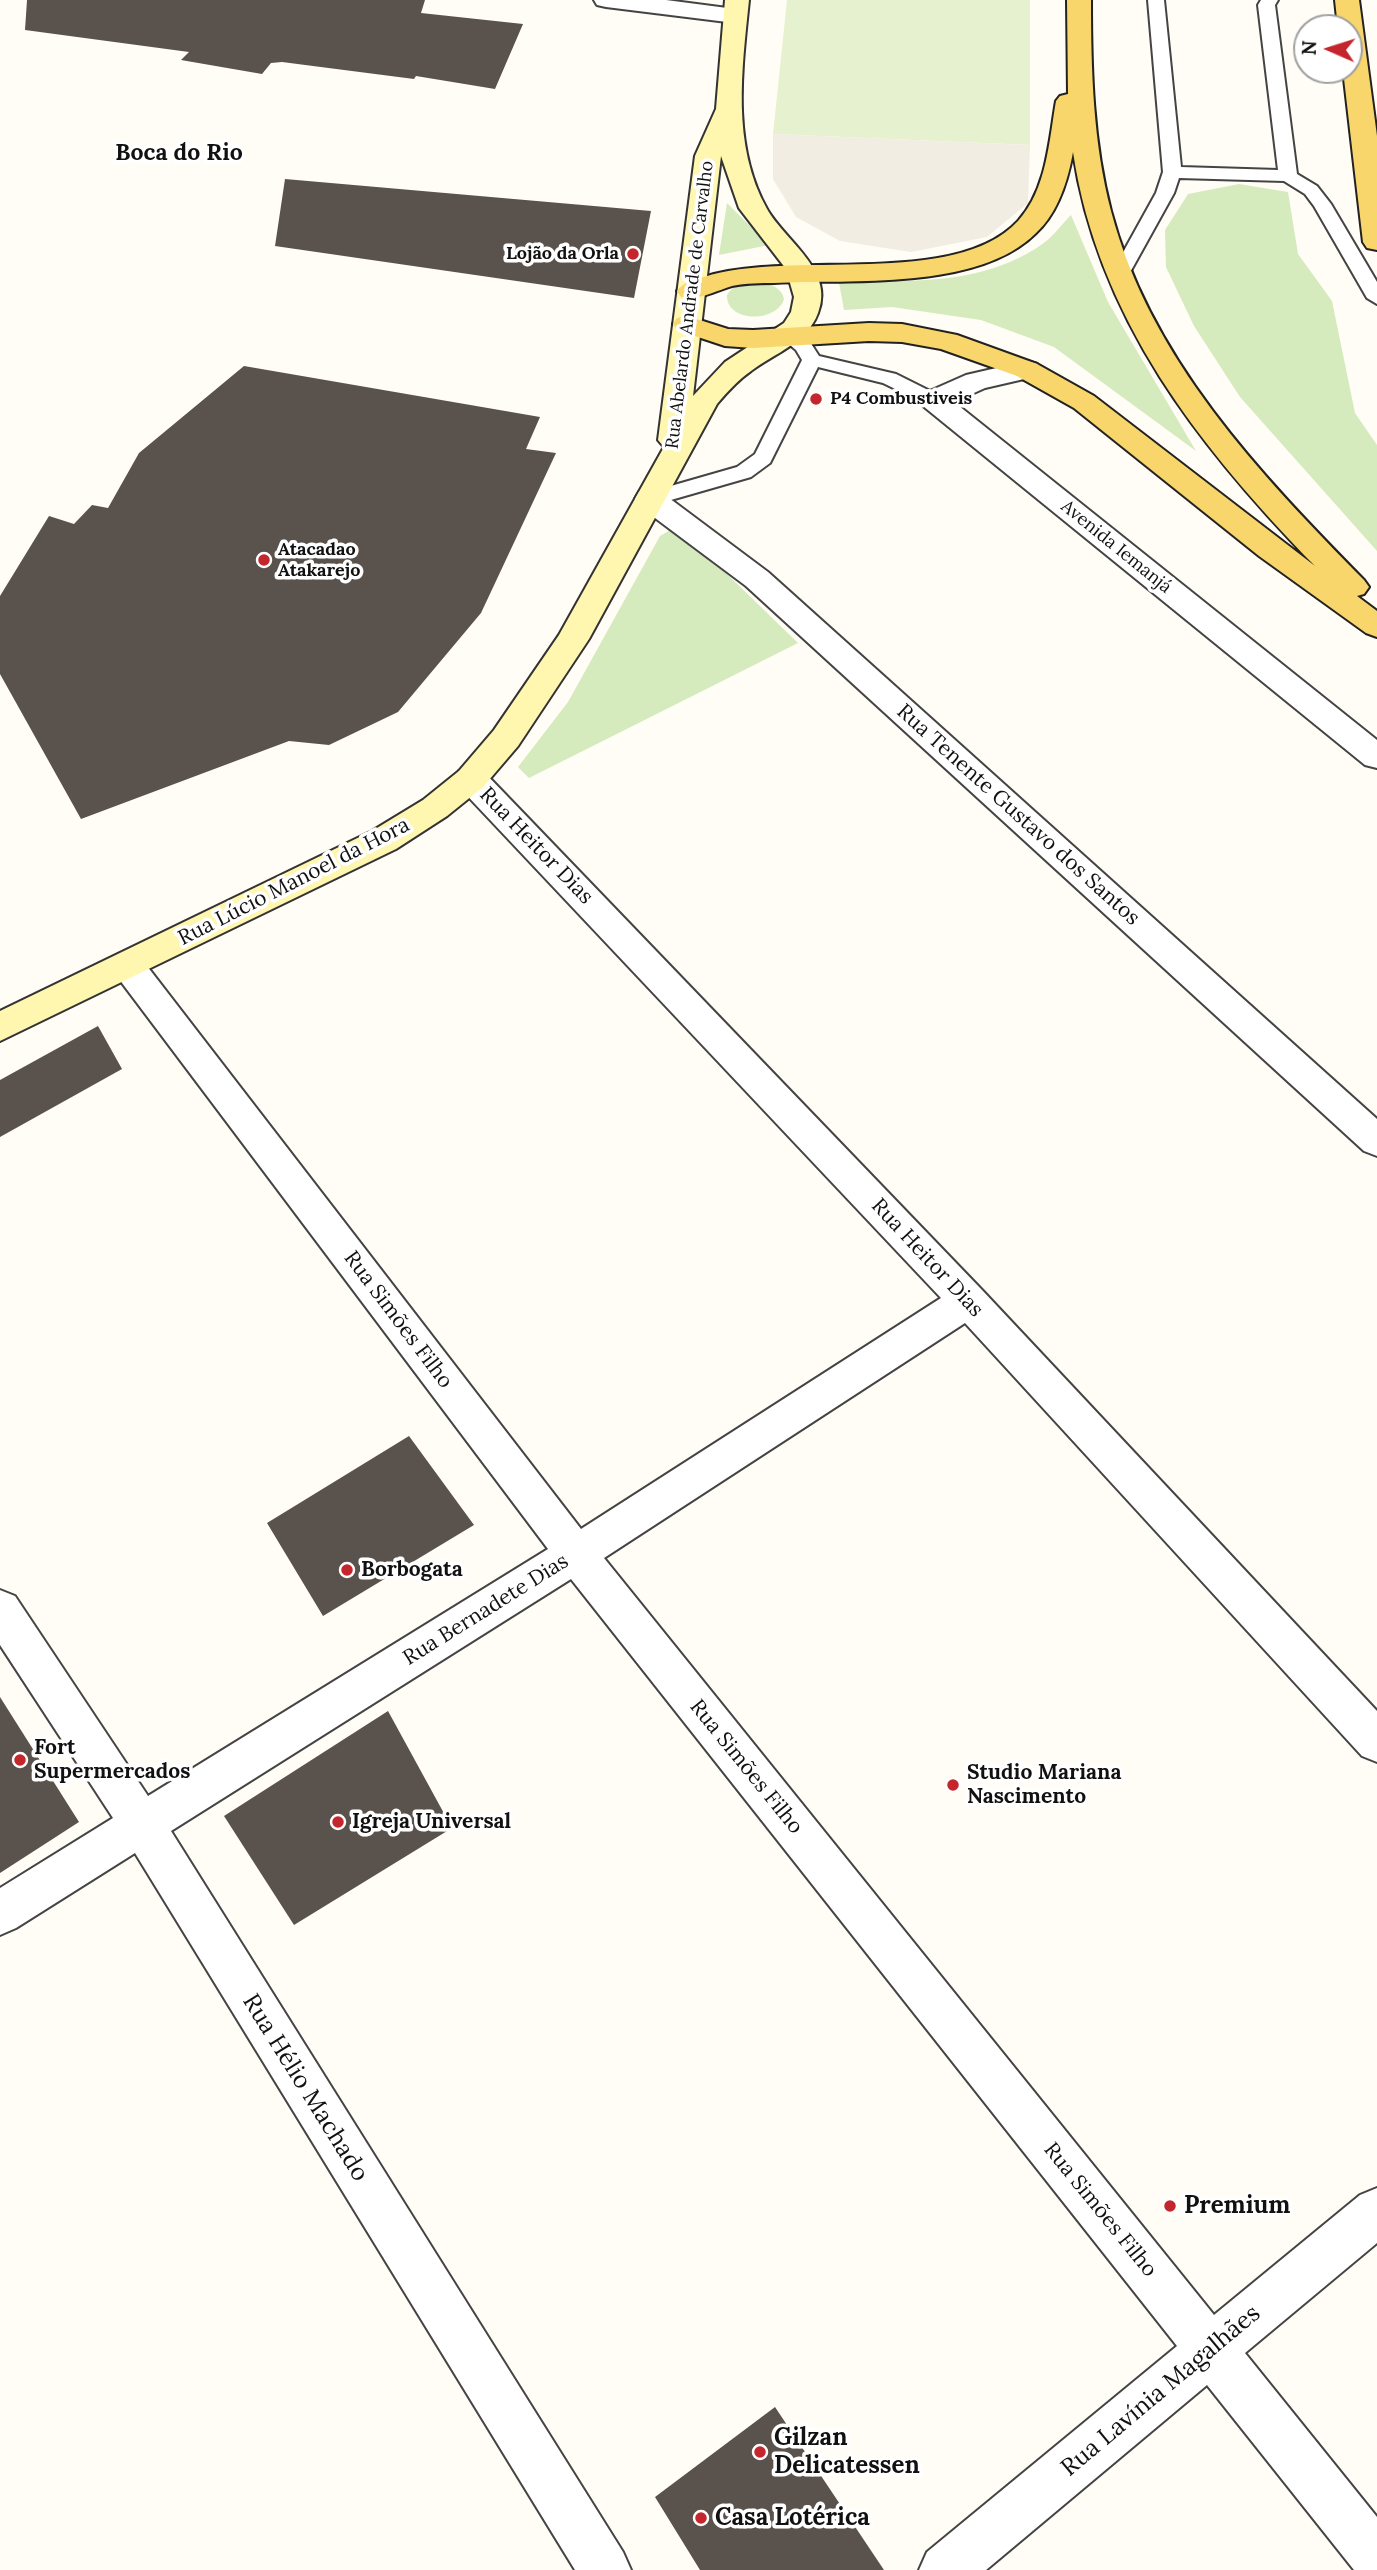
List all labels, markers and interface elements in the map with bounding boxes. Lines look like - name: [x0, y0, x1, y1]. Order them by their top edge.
- north arrow: [1293, 14, 1363, 84]
- text: N: [1297, 40, 1321, 56]
- district label: Boca do Rio: [115, 139, 243, 167]
- street label: Rua Abelardo Andrade de Carvalho: [662, 160, 718, 450]
- place label: Lojão da Orla: [506, 243, 619, 265]
- marker: Lojão da Orla: [625, 246, 641, 262]
- place label: P4 Combustiveis: [830, 388, 972, 410]
- marker: P4 Combustiveis: [808, 391, 824, 407]
- street label: Avenida Iemanjá: [1056, 496, 1176, 598]
- place label: Atacadao Atakarejo: [278, 539, 360, 582]
- marker: Atacadao Atakarejo: [256, 552, 272, 568]
- street label: Rua Tenente Gustavo dos Santos: [891, 699, 1145, 931]
- street label: Rua Heitor Dias: [474, 782, 598, 910]
- street label: Rua Lúcio Manoel da Hora: [174, 813, 414, 951]
- street label: Rua Heitor Dias: [866, 1194, 988, 1322]
- street label: Rua Simões Filho: [338, 1246, 458, 1394]
- street label: Rua Bernadete Dias: [399, 1549, 573, 1671]
- place label: Borbogata: [361, 1557, 463, 1583]
- marker: Borbogata: [339, 1562, 355, 1578]
- street label: Rua Simões Filho: [684, 1695, 808, 1839]
- place label: Fort Supermercados: [34, 1735, 190, 1785]
- marker: Fort Supermercados: [12, 1752, 28, 1768]
- place label: Studio Mariana Nascimento: [967, 1760, 1121, 1810]
- marker: Studio Mariana Nascimento: [945, 1777, 961, 1793]
- place label: Igreja Universal: [352, 1809, 511, 1835]
- marker: Igreja Universal: [330, 1814, 346, 1830]
- street label: Rua Hélio Machado: [236, 1989, 374, 2187]
- street label: Rua Simões Filho: [1038, 2138, 1162, 2282]
- place label: Premium: [1184, 2192, 1290, 2220]
- marker: Premium: [1162, 2198, 1178, 2214]
- street label: Rua Lavínia Magalhães: [1056, 2299, 1266, 2483]
- place label: Gilzan Delicatessen: [774, 2424, 920, 2480]
- marker: Gilzan Delicatessen: [752, 2444, 768, 2460]
- place label: Casa Lotérica: [715, 2504, 870, 2532]
- marker: Casa Lotérica: [693, 2510, 709, 2526]

